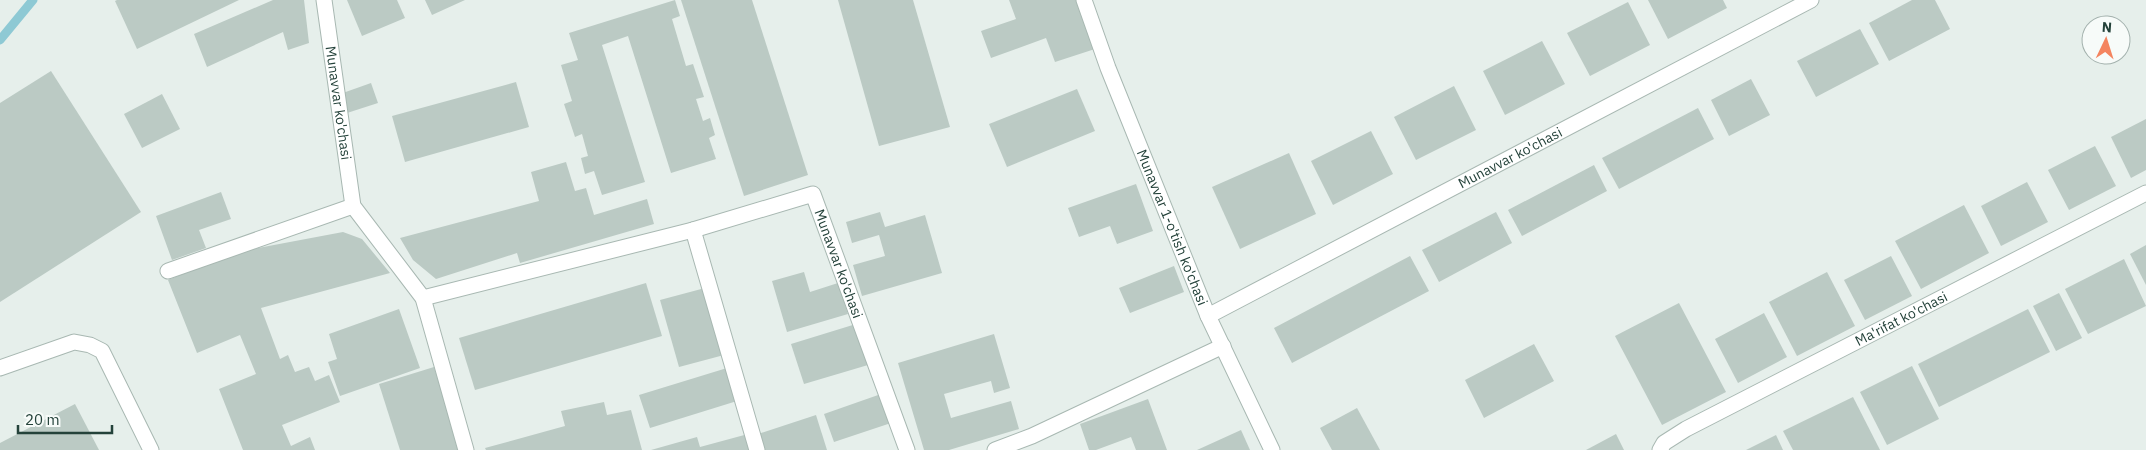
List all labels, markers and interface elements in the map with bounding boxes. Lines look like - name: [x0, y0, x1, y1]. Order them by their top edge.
- north arrow: [2081, 15, 2131, 65]
- text: N: [2101, 18, 2113, 36]
- street label: Munavvar ko'chasi: [322, 45, 355, 161]
- street label: Munavvar ko'chasi: [1455, 123, 1565, 192]
- street label: Munavvar 1-o'tish ko'chasi: [1133, 147, 1212, 308]
- street label: Munavvar ko'chasi: [810, 207, 867, 321]
- street label: Ma'rifat ko'chasi: [1852, 287, 1950, 350]
- scale bar: [18, 402, 111, 434]
- text: 20 m: [25, 410, 60, 429]

